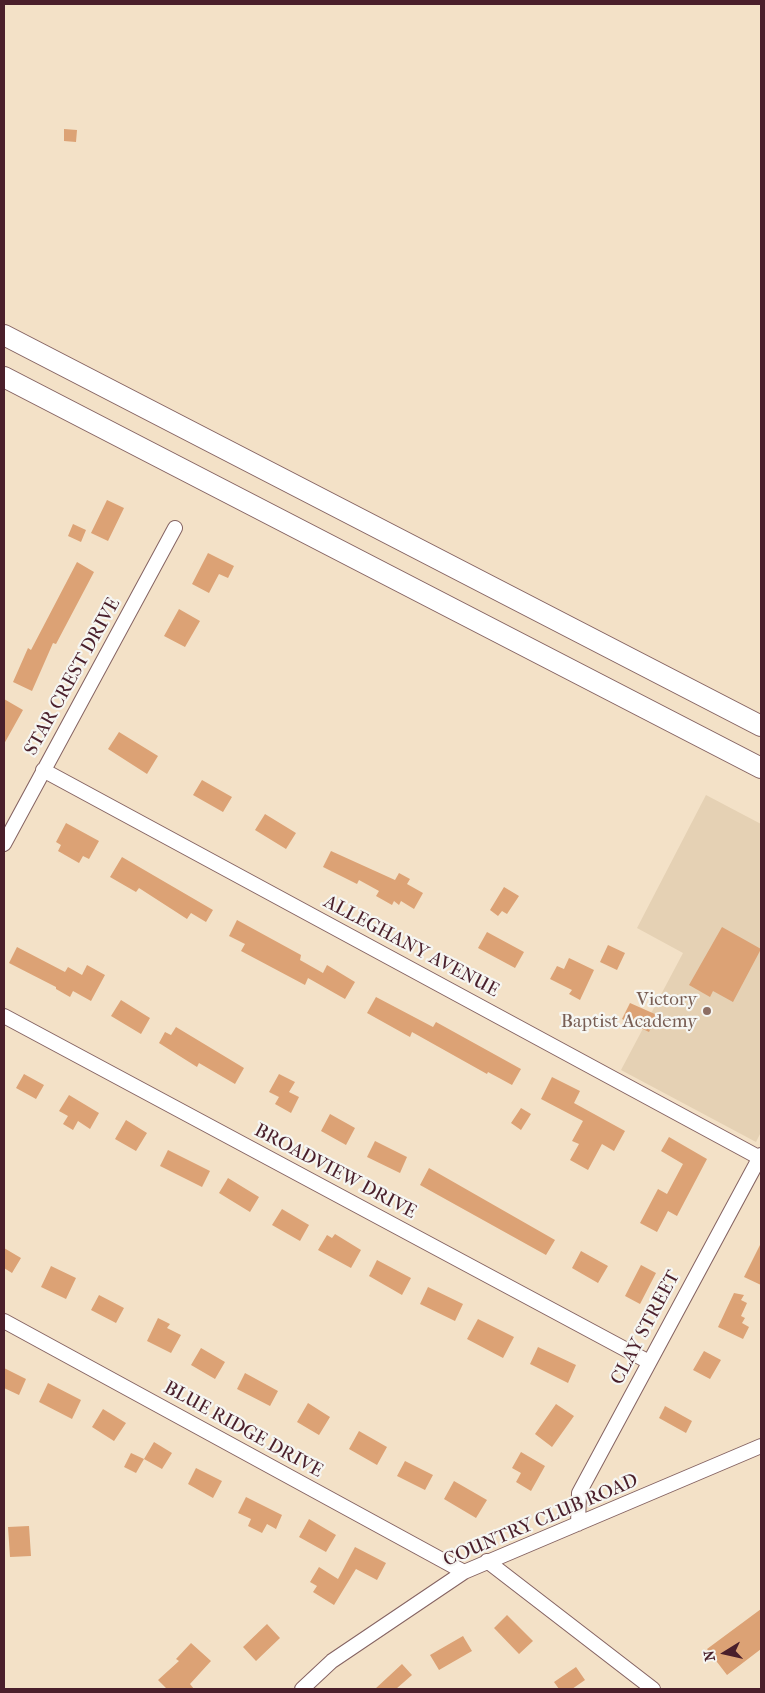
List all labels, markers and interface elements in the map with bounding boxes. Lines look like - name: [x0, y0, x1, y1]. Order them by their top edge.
- street label: STAR CREST DRIVE: [20, 594, 126, 760]
- street label: ALLEGHANY AVENUE: [319, 891, 503, 1003]
- place label: Victory Baptist Academy: [561, 989, 697, 1033]
- marker: Victory Baptist Academy: [701, 1005, 713, 1017]
- street label: BROADVIEW DRIVE: [250, 1120, 420, 1224]
- street label: CLAY STREET: [606, 1267, 686, 1389]
- street label: BLUE RIDGE DRIVE: [160, 1377, 326, 1483]
- street label: COUNTRY CLUB ROAD: [440, 1470, 642, 1572]
- north arrow: [700, 1628, 750, 1678]
- text: N: [700, 1649, 719, 1662]

